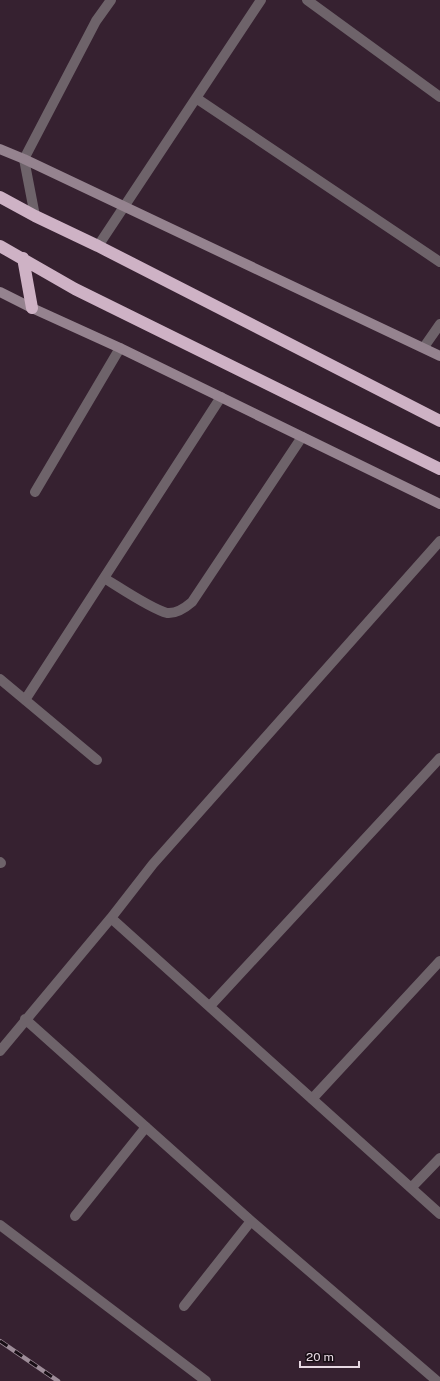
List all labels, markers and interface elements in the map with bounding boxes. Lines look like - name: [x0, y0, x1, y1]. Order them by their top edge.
- scale bar: [300, 1343, 359, 1369]
- text: 20 m: [306, 1350, 334, 1364]

